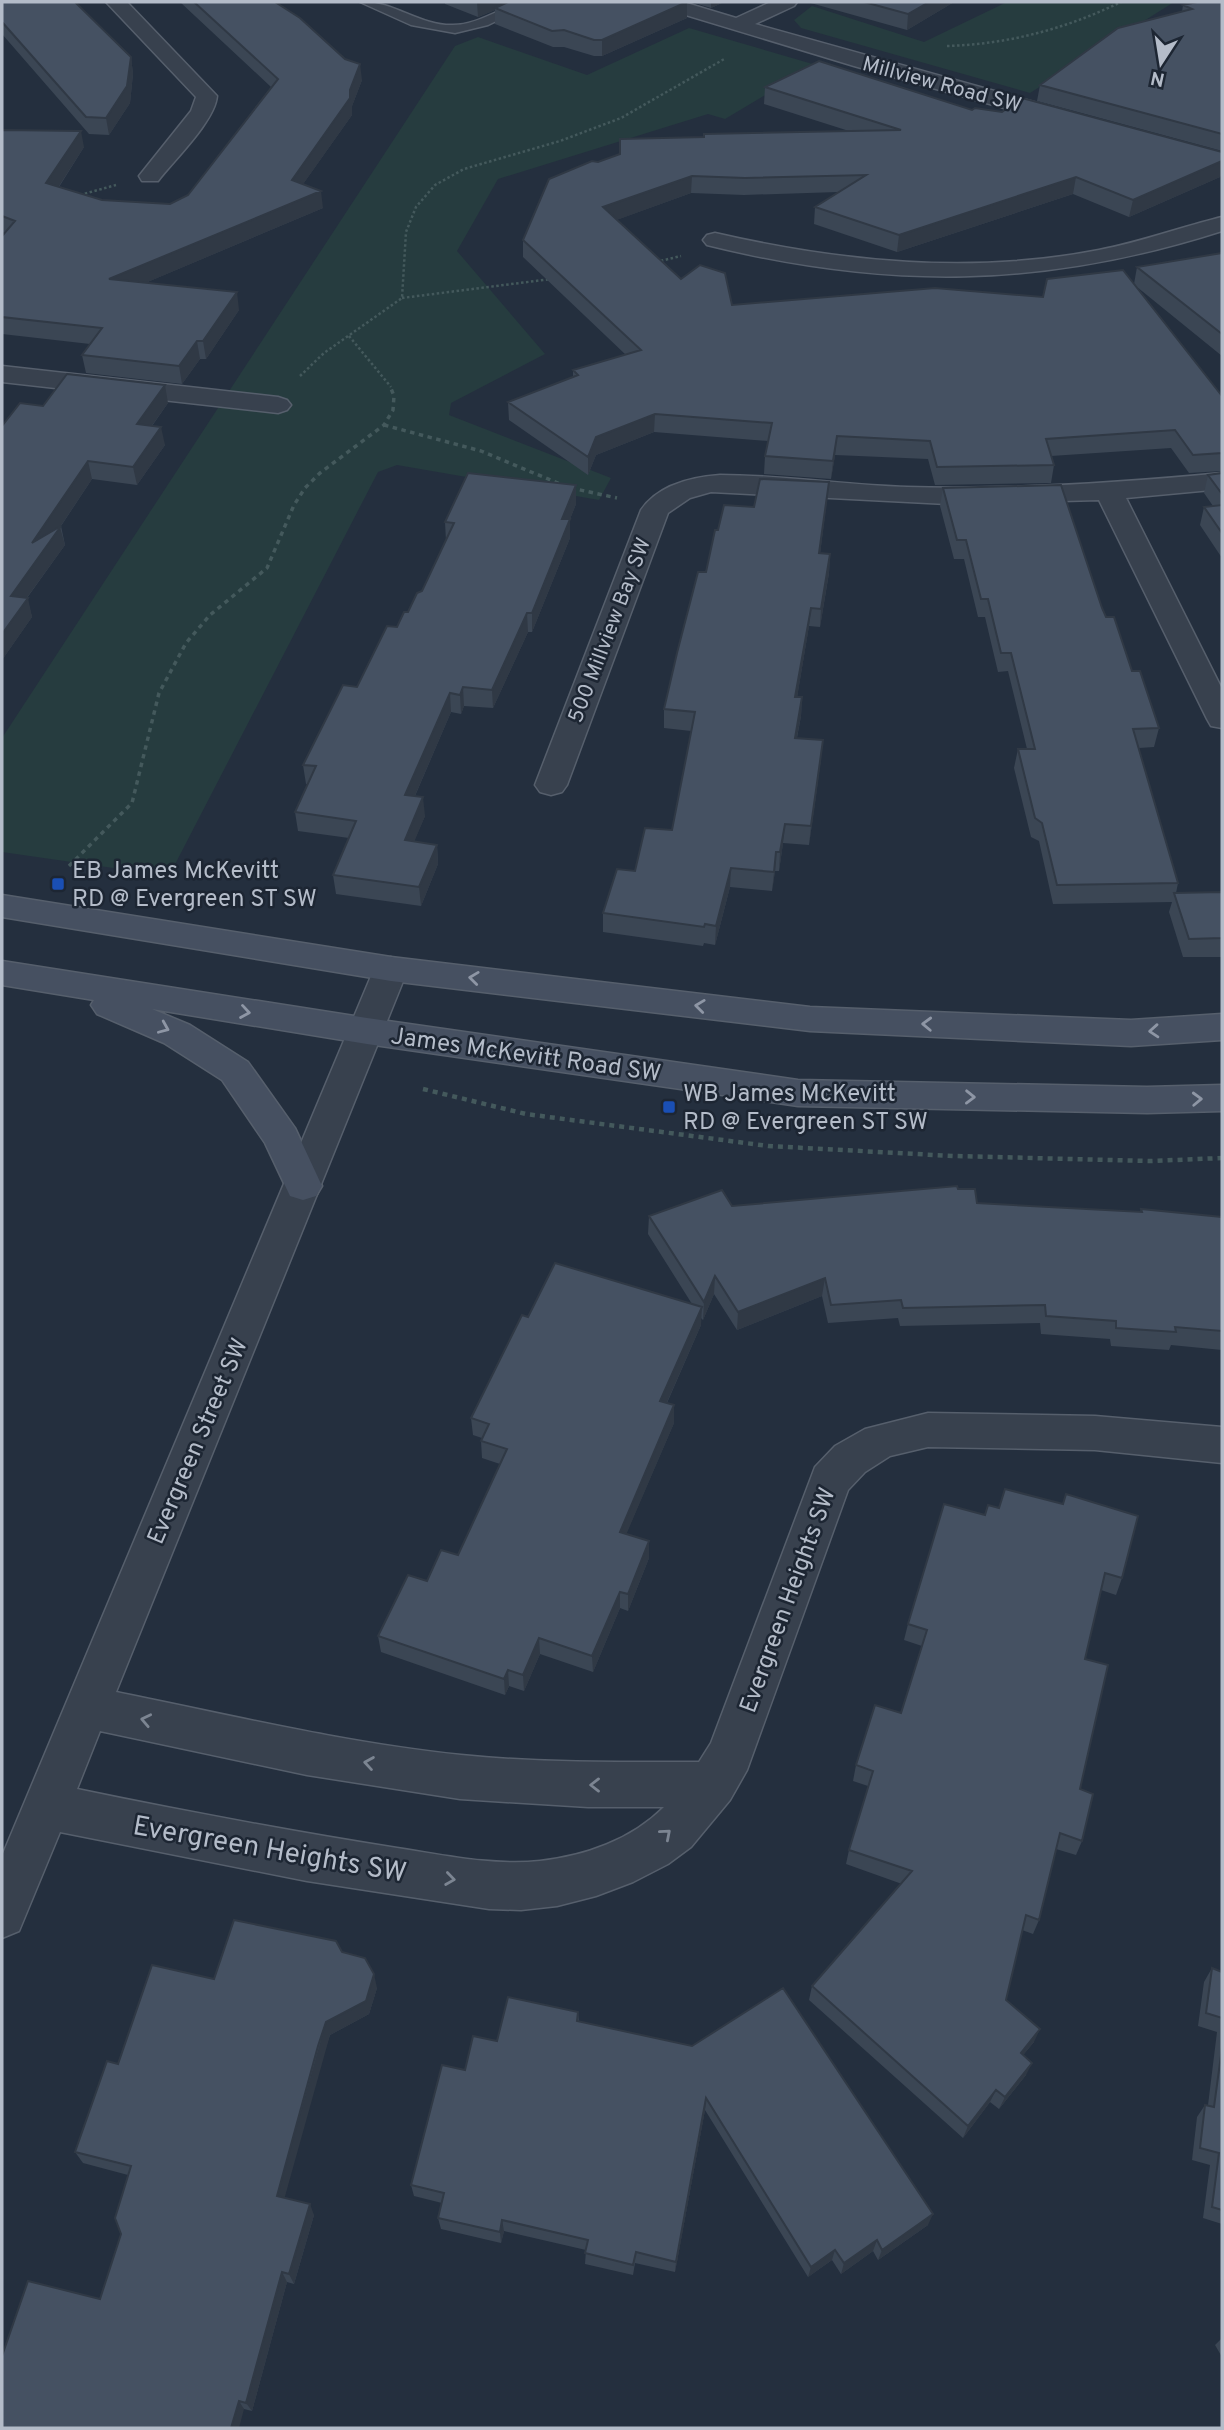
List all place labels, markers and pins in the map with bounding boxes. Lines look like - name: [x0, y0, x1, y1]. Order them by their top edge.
- place label: EB James McKevitt RD @ Evergreen ST SW: [72, 857, 317, 915]
- marker: EB James McKevitt RD @ Evergreen ST SW: [50, 876, 66, 892]
- place label: WB James McKevitt RD @ Evergreen ST SW: [683, 1080, 928, 1138]
- marker: WB James McKevitt RD @ Evergreen ST SW: [661, 1099, 677, 1115]

